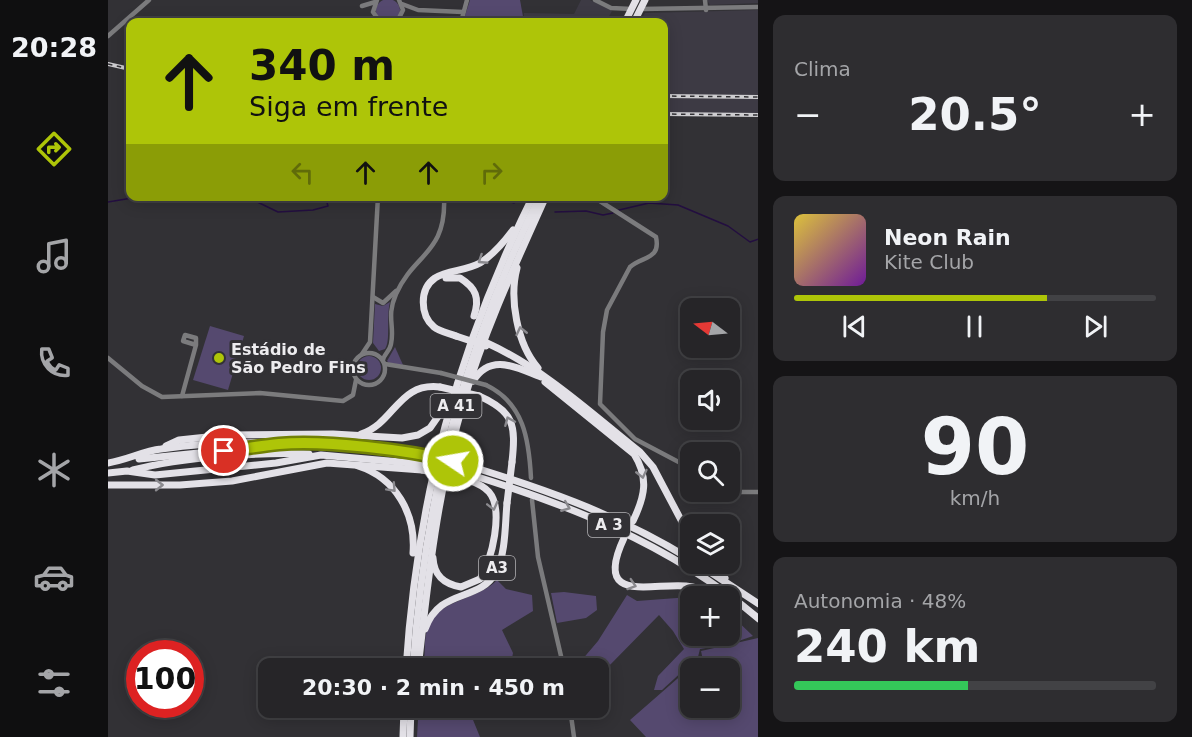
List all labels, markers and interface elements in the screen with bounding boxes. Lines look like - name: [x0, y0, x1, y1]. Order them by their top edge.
- text: 20:28: [11, 32, 97, 63]
- text: 340 m: [249, 41, 395, 90]
- icon: ahead: [150, 42, 228, 120]
- text: Clima: [794, 57, 851, 81]
- text: 20.5°: [908, 88, 1042, 141]
- text: Siga em frente: [249, 91, 448, 122]
- text: −: [794, 95, 822, 134]
- text: +: [1128, 95, 1156, 134]
- icon: directions: [33, 128, 75, 170]
- icon: left: [286, 156, 319, 189]
- icon: ahead: [349, 156, 382, 189]
- icon: ahead: [412, 156, 445, 189]
- icon: right: [475, 156, 508, 189]
- text: Neon Rain: [884, 225, 1011, 250]
- icon: music: [33, 235, 75, 277]
- text: Kite Club: [884, 250, 974, 274]
- one-way arrow: [477, 253, 488, 264]
- north arrow: [680, 298, 740, 358]
- map controls: [680, 298, 740, 718]
- icon: previous: [838, 310, 871, 343]
- icon: pause: [958, 310, 991, 343]
- icon: next: [1079, 310, 1112, 343]
- one-way arrow: [516, 326, 529, 336]
- place label: Estádio de São Pedro Fins: [231, 340, 366, 377]
- icon: phone: [33, 342, 75, 384]
- marker: Estádio de São Pedro Fins: [212, 351, 226, 365]
- button: sound: [680, 370, 740, 430]
- road number: A 41: [430, 394, 482, 418]
- text: 90: [921, 402, 1029, 492]
- one-way arrow: [504, 416, 516, 427]
- pin: [198, 425, 249, 476]
- position arrow: [421, 429, 485, 493]
- icon: arrive: [207, 434, 240, 467]
- button: search: [680, 442, 740, 502]
- icon: climate: [33, 449, 75, 491]
- one-way arrow: [635, 469, 648, 479]
- one-way arrow: [154, 479, 163, 491]
- one-way arrow: [385, 481, 396, 492]
- text: km/h: [950, 486, 1000, 510]
- one-way arrow: [560, 500, 571, 512]
- one-way arrow: [486, 501, 499, 511]
- road number: A 3: [588, 513, 630, 537]
- button: layers: [680, 514, 740, 574]
- icon: car: [33, 556, 75, 598]
- road number: A3: [479, 556, 515, 580]
- one-way arrow: [626, 578, 637, 591]
- button: +: [680, 586, 740, 646]
- text: Autonomia · 48%: [794, 589, 966, 613]
- text: 240 km: [794, 620, 980, 673]
- speed limit sign: 100: [126, 640, 204, 718]
- button: −: [680, 658, 740, 718]
- icon: filters: [33, 662, 75, 704]
- text: 20:30 · 2 min · 450 m: [302, 675, 565, 700]

